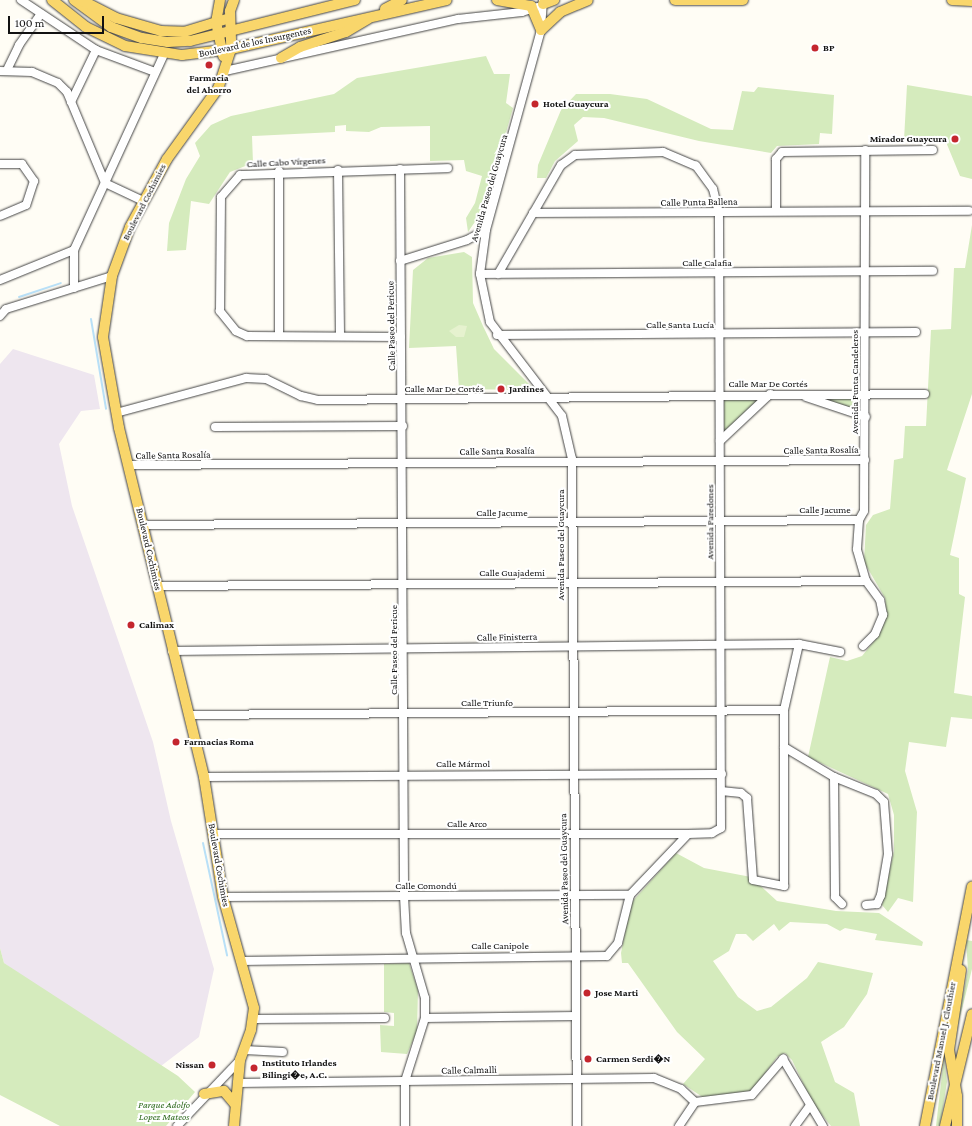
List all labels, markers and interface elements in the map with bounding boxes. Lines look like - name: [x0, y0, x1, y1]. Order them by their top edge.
- scale bar: [10, 8, 106, 34]
- text: 100 m: [15, 16, 44, 30]
- street label: Boulevard de los Insurgentes: [198, 24, 312, 60]
- place label: BP: [823, 42, 834, 54]
- marker: BP: [810, 43, 820, 53]
- marker: Farmacia del Ahorro: [204, 60, 214, 70]
- place label: Farmacia del Ahorro: [187, 71, 231, 94]
- place label: Hotel Guaycura: [543, 98, 609, 110]
- marker: Hotel Guaycura: [530, 99, 540, 109]
- street label: Avenida Paseo del Guaycura: [468, 133, 510, 243]
- place label: Mirador Guaycura: [870, 133, 947, 145]
- marker: Mirador Guaycura: [950, 134, 960, 144]
- street label: Calle Cabo Vírgenes: [246, 154, 326, 170]
- street label: Boulevard Cochimies: [120, 162, 168, 242]
- street label: Calle Punta Ballena: [660, 195, 738, 209]
- street label: Calle Calafia: [682, 257, 732, 269]
- street label: Calle Paseo del Pericue: [384, 281, 398, 371]
- street label: Calle Santa Lucía: [646, 319, 714, 331]
- street label: Avenida Punta Candeleros: [849, 330, 861, 434]
- street label: Calle Mar De Cortés: [728, 378, 808, 390]
- street label: Calle Mar De Cortés: [404, 383, 484, 395]
- place label: Jardines: [509, 383, 544, 395]
- marker: Jardines: [496, 384, 506, 394]
- street label: Calle Santa Rosalía: [783, 443, 859, 457]
- street label: Calle Santa Rosalía: [459, 444, 535, 458]
- street label: Calle Santa Rosalía: [135, 448, 211, 462]
- street label: Avenida Paredones: [704, 484, 716, 560]
- street label: Avenida Paseo del Guaycura: [555, 489, 567, 601]
- street label: Calle Jacume: [799, 504, 851, 516]
- street label: Boulevard Cochimies: [134, 507, 164, 591]
- street label: Calle Jacume: [476, 507, 528, 519]
- street label: Calle Guajademi: [479, 567, 545, 579]
- street label: Calle Paseo del Pericue: [388, 605, 400, 695]
- place label: Calimax: [139, 619, 174, 631]
- marker: Calimax: [126, 620, 136, 630]
- street label: Calle Finisterra: [477, 630, 537, 644]
- street label: Calle Triunfo: [461, 697, 513, 709]
- place label: Farmacias Roma: [184, 736, 254, 748]
- marker: Farmacias Roma: [171, 737, 181, 747]
- street label: Calle Mármol: [436, 758, 490, 770]
- street label: Avenida Paseo del Guaycura: [557, 813, 571, 925]
- street label: Calle Arco: [447, 818, 487, 830]
- street label: Boulevard Cochimies: [206, 822, 232, 908]
- street label: Calle Comondú: [395, 880, 457, 892]
- street label: Calle Canipole: [471, 940, 529, 952]
- street label: Boulevard Manuel J. Clouthier: [924, 981, 958, 1101]
- place label: Jose Marti: [595, 987, 638, 999]
- marker: Jose Marti: [582, 988, 592, 998]
- place label: Carmen Serdi�N: [596, 1053, 670, 1065]
- marker: Carmen Serdi�N: [583, 1054, 593, 1064]
- place label: Instituto Irlandes Bilingi�e, A.C.: [262, 1056, 337, 1080]
- place label: Nissan: [176, 1059, 204, 1071]
- marker: Nissan: [207, 1060, 217, 1070]
- marker: Instituto Irlandes Bilingi�e, A.C.: [249, 1063, 259, 1073]
- street label: Calle Calmalli: [441, 1064, 497, 1076]
- park label: Parque Adolfo Lopez Mateos: [138, 1098, 190, 1122]

